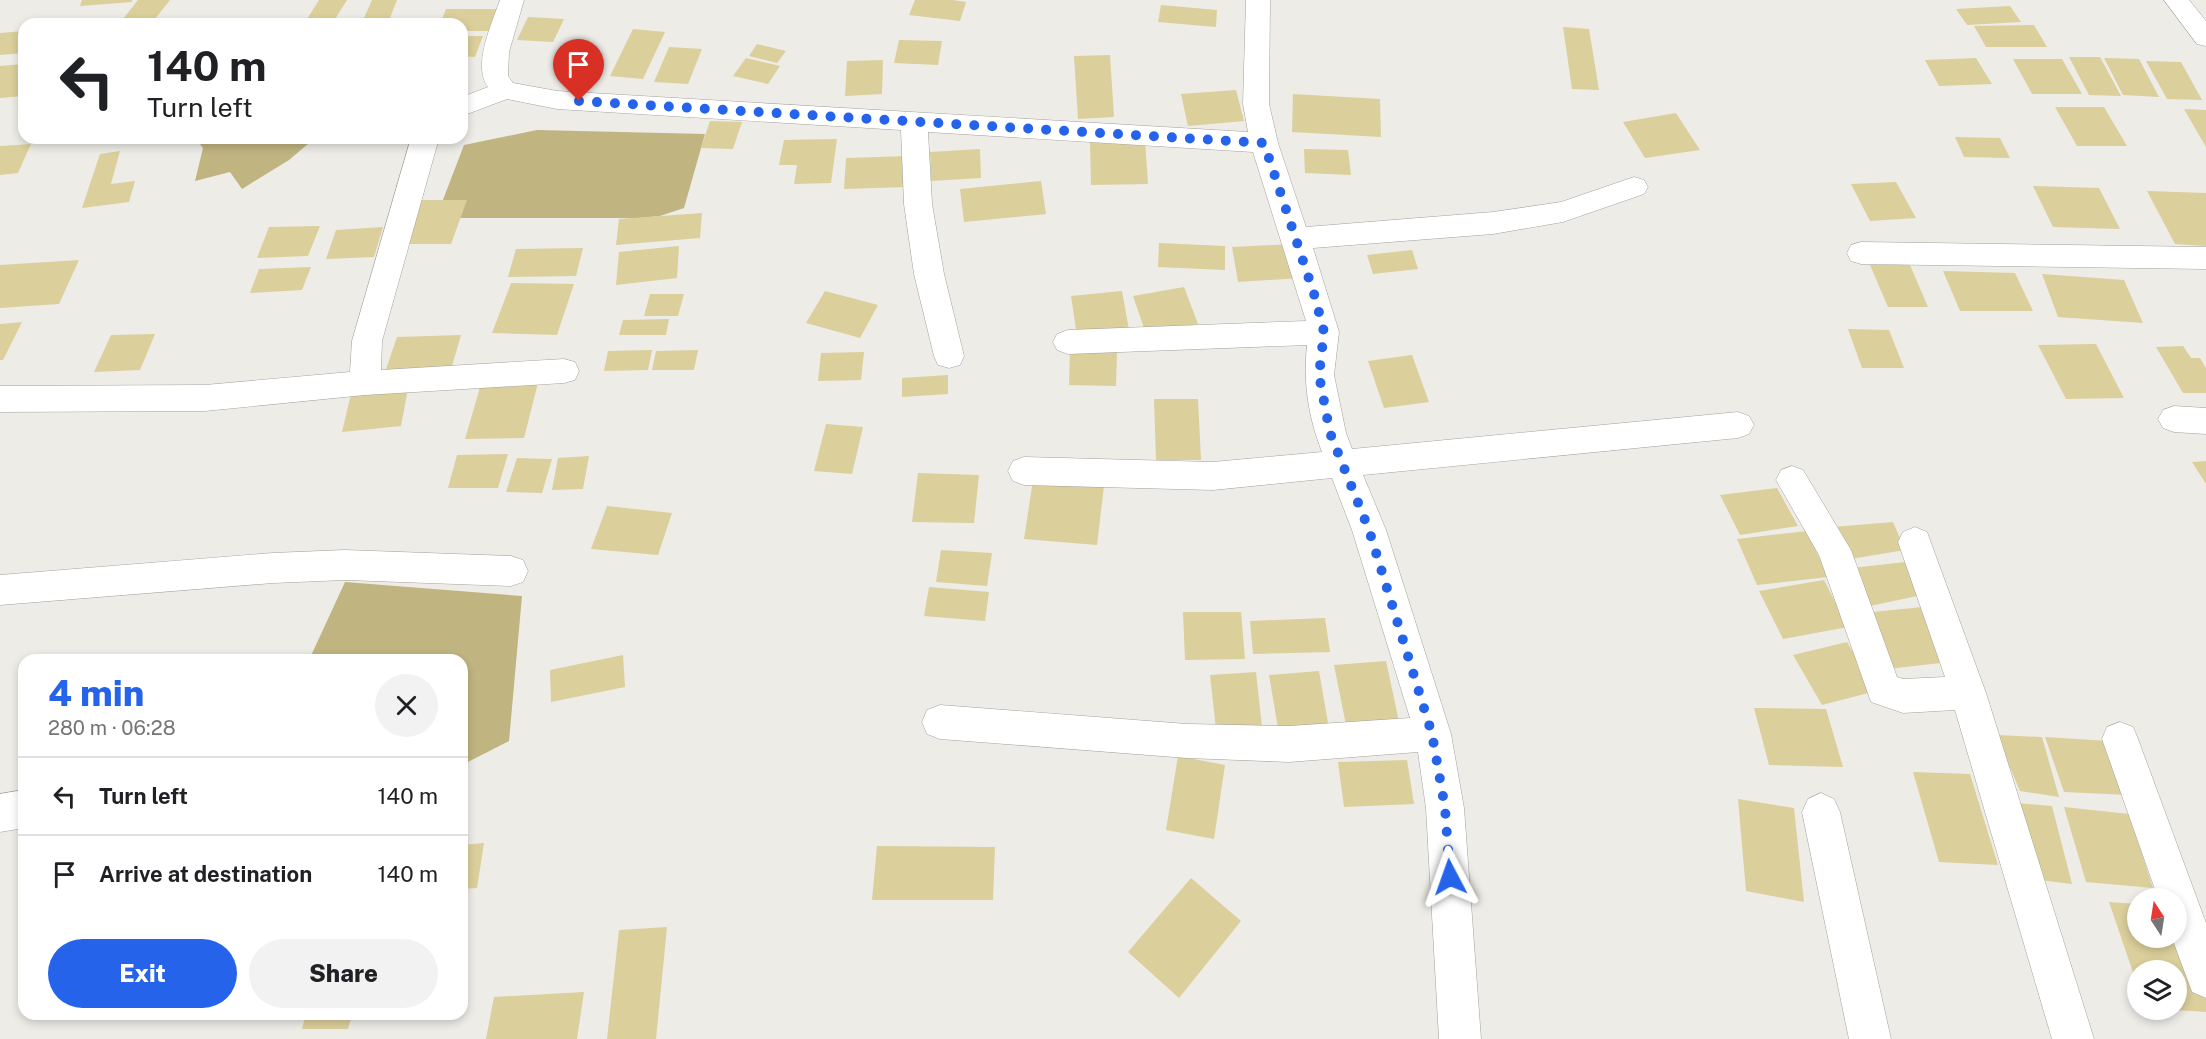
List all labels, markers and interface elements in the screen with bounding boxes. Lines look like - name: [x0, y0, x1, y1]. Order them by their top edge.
- pin: [553, 39, 604, 101]
- text: 140 m: [147, 41, 267, 90]
- icon: left: [48, 42, 126, 120]
- icon: arrive: [562, 48, 595, 81]
- text: Turn left: [147, 91, 253, 123]
- text: 4 min: [48, 672, 144, 714]
- button: close: [375, 674, 438, 737]
- text: 280 m · 06:28: [48, 716, 176, 740]
- icon: left: [48, 780, 81, 813]
- text: Turn left: [99, 783, 188, 809]
- text: 140 m: [377, 783, 438, 809]
- position arrow: [1418, 845, 1482, 909]
- icon: arrive: [48, 858, 81, 891]
- text: Arrive at destination: [99, 861, 312, 887]
- text: 140 m: [377, 861, 438, 887]
- north arrow: [2127, 888, 2187, 948]
- map controls: [2127, 888, 2187, 1020]
- button: Exit: [48, 939, 237, 1008]
- button: Share: [249, 939, 438, 1008]
- button: layers: [2127, 960, 2187, 1020]

